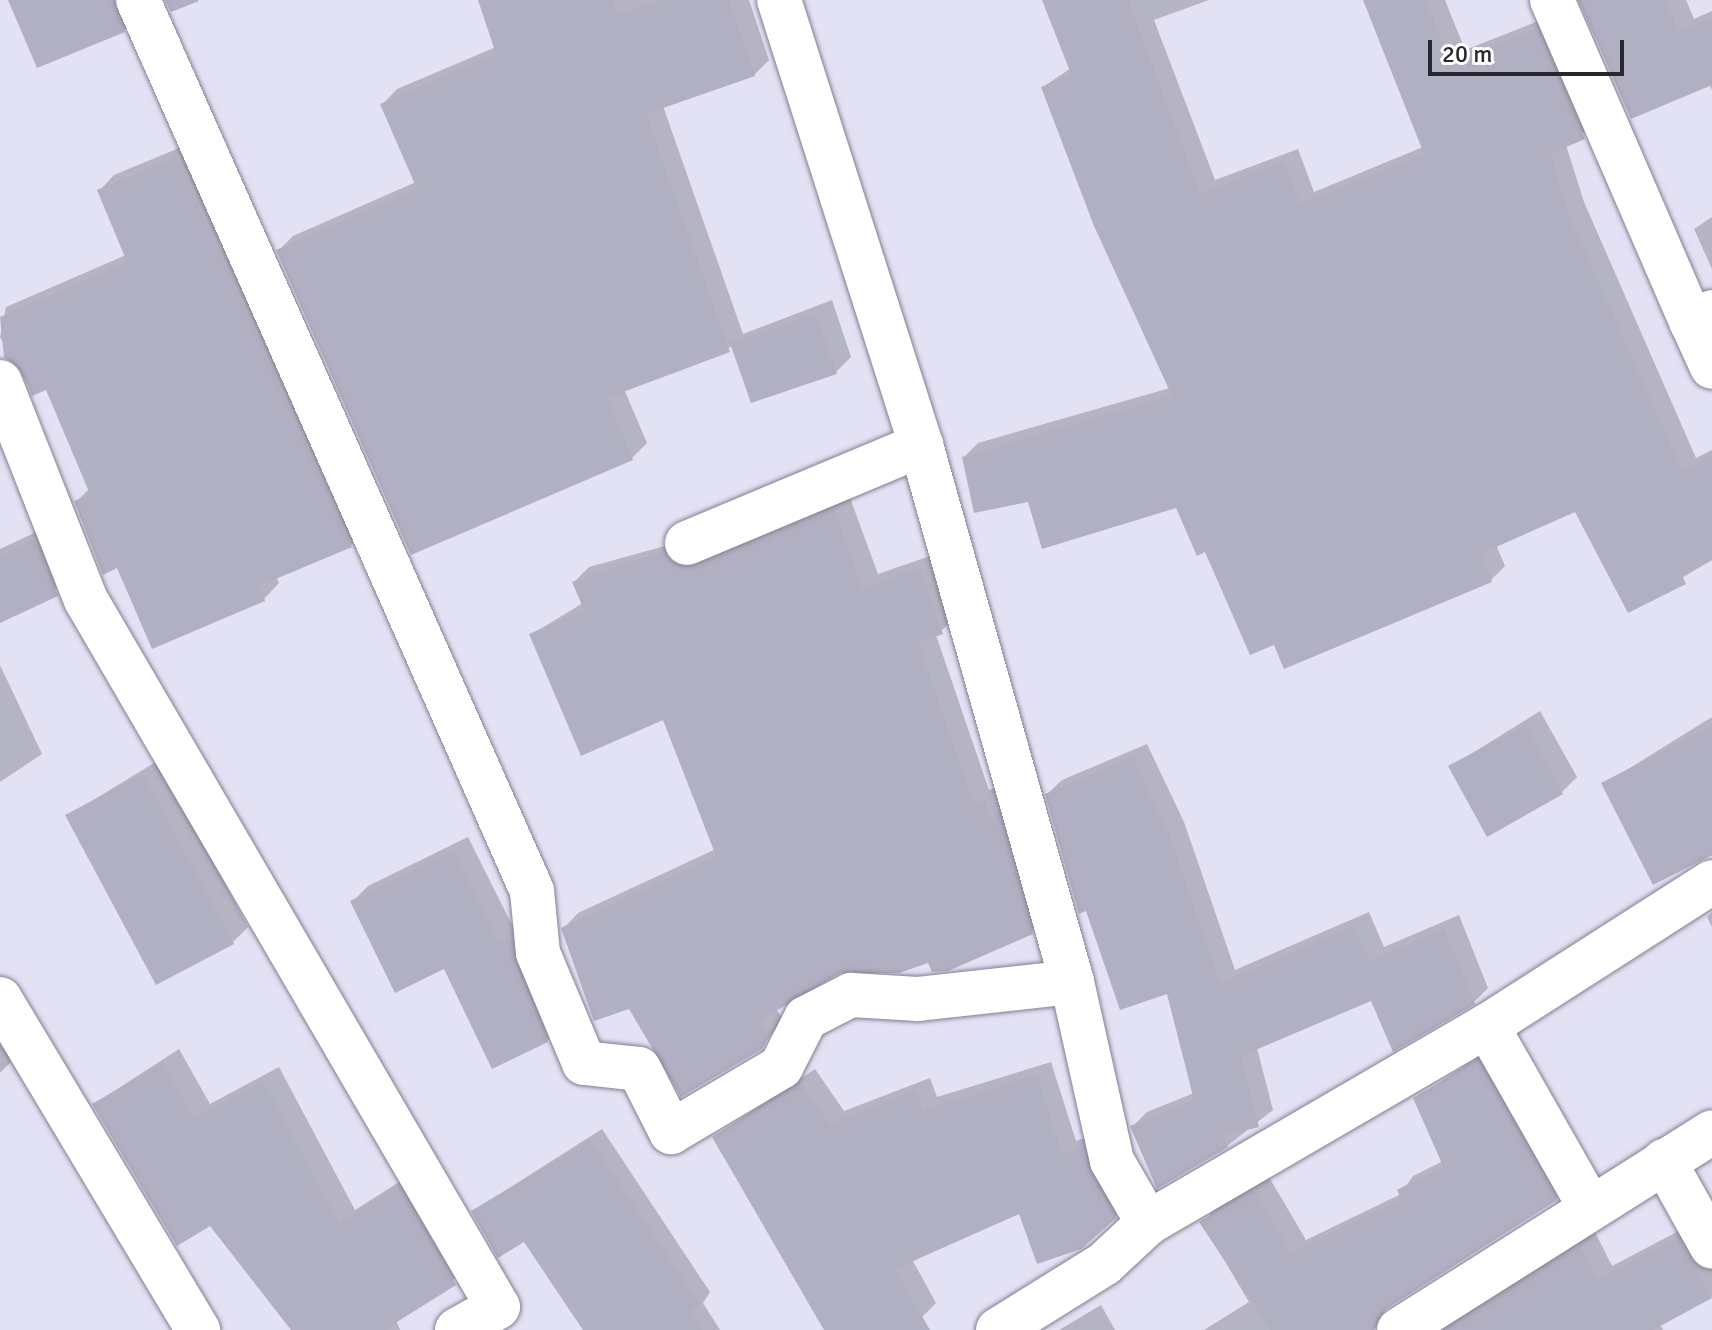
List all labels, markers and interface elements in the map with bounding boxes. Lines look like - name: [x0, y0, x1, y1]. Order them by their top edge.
- scale bar: [1432, 24, 1628, 74]
- text: 20 m: [1442, 39, 1492, 69]

